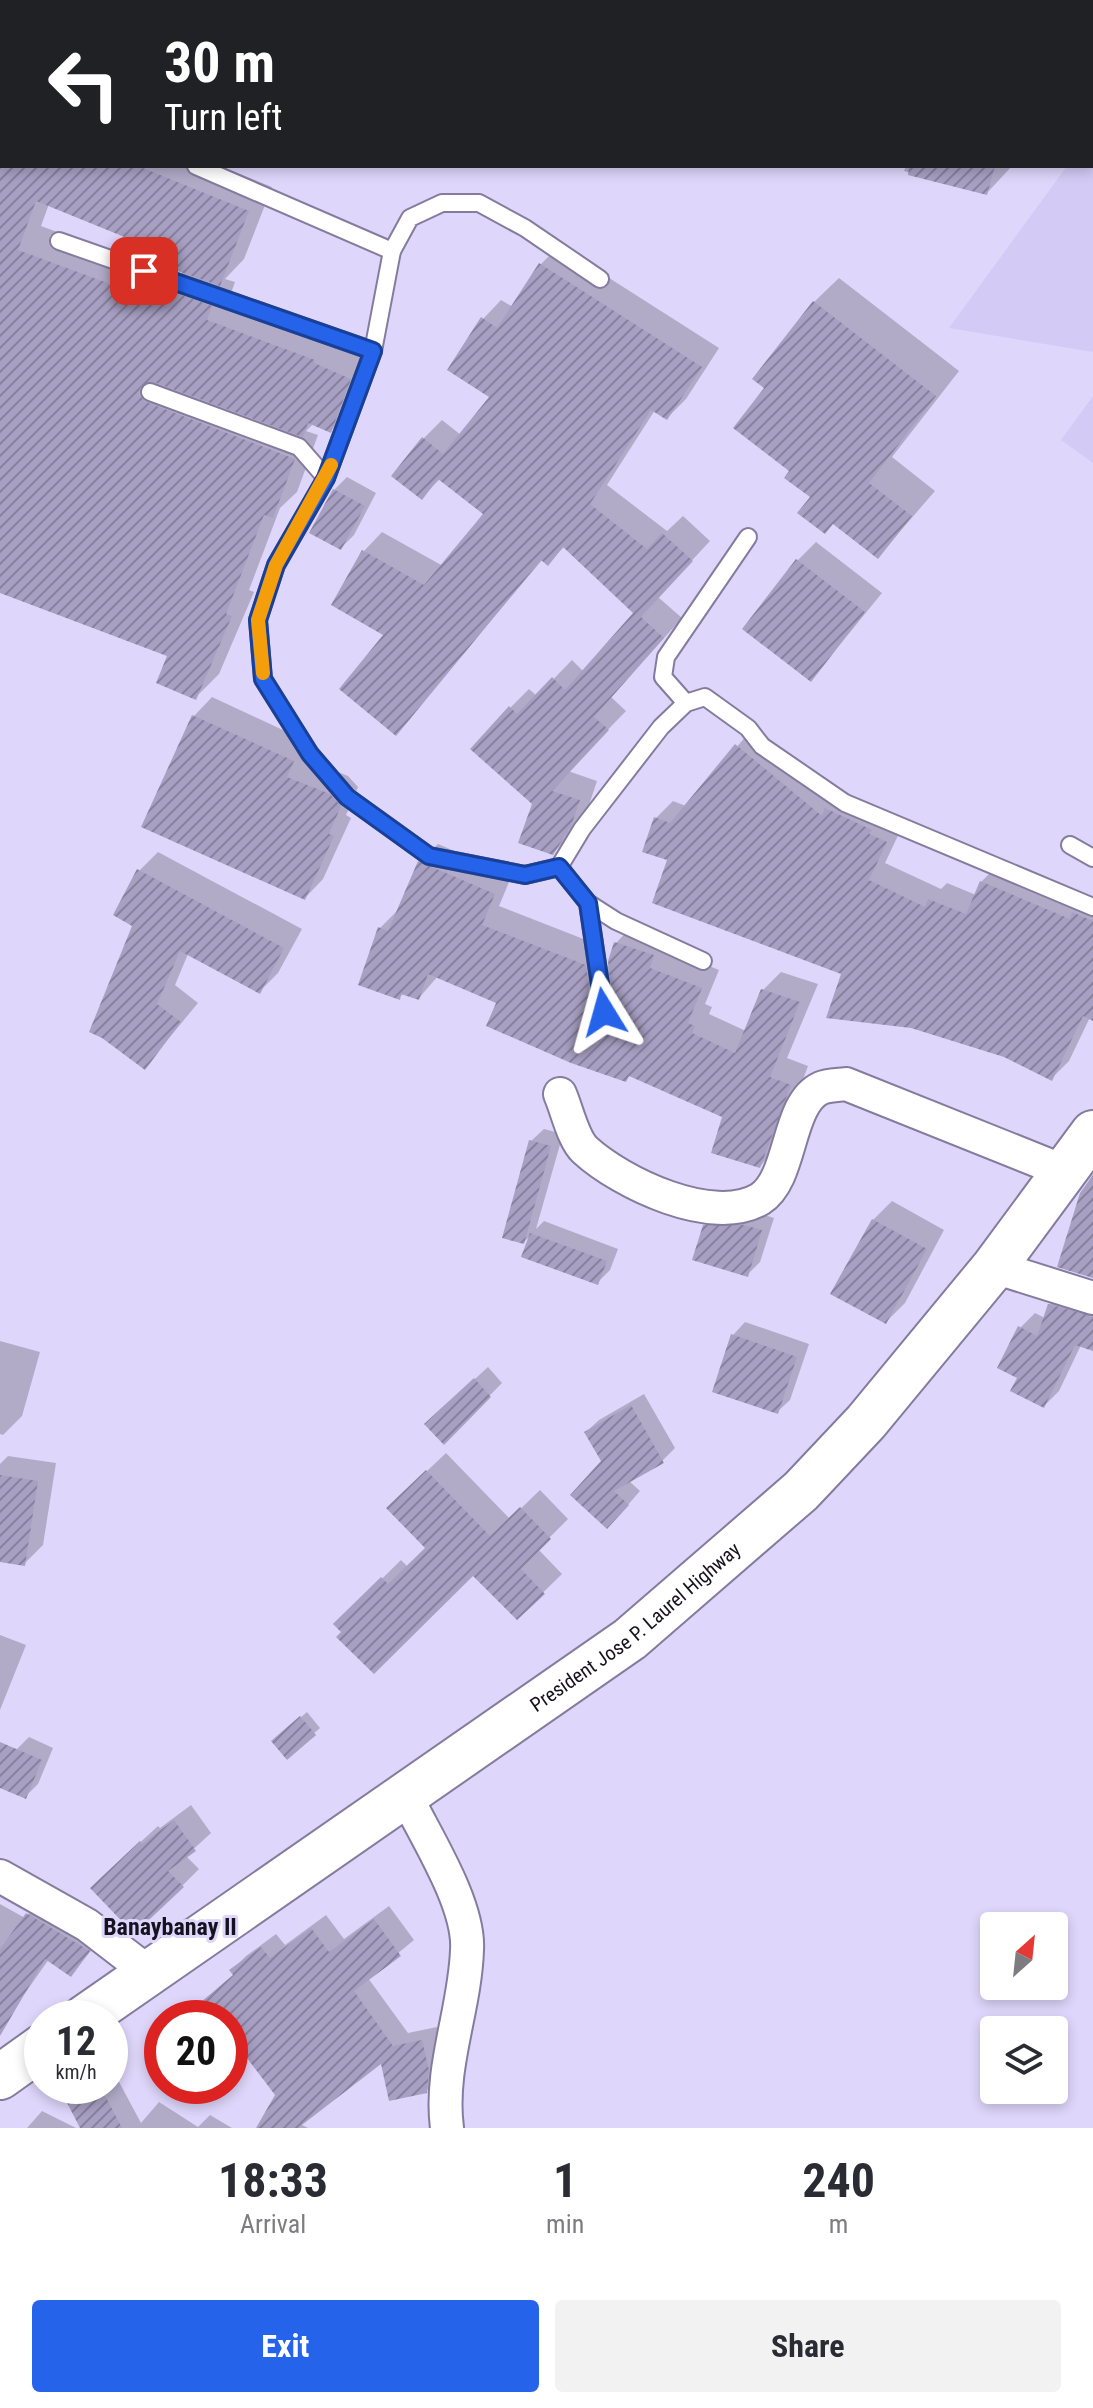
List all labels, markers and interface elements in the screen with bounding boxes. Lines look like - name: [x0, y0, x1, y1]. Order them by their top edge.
- text: 30 m: [164, 30, 275, 96]
- icon: left: [32, 32, 136, 136]
- text: Turn left: [164, 97, 282, 139]
- pin: [110, 237, 178, 305]
- icon: arrive: [122, 249, 166, 293]
- position arrow: [562, 970, 646, 1054]
- street label: President Jose P. Laurel Highway: [525, 1537, 745, 1717]
- north arrow: [980, 1912, 1068, 2000]
- map controls: [980, 1912, 1068, 2104]
- district label: Banaybanay II: [103, 1913, 237, 1941]
- speed limit sign: 20: [144, 2000, 248, 2104]
- button: layers: [980, 2016, 1068, 2104]
- text: 12: [56, 2018, 96, 2065]
- text: km/h: [55, 2060, 97, 2084]
- text: 18:33: [218, 2152, 328, 2209]
- text: 1: [553, 2152, 577, 2209]
- text: 240: [802, 2152, 875, 2209]
- text: Arrival: [240, 2209, 306, 2239]
- text: min: [546, 2209, 584, 2239]
- text: m: [829, 2209, 848, 2239]
- button: Exit: [32, 2300, 539, 2392]
- button: Share: [555, 2300, 1061, 2392]

